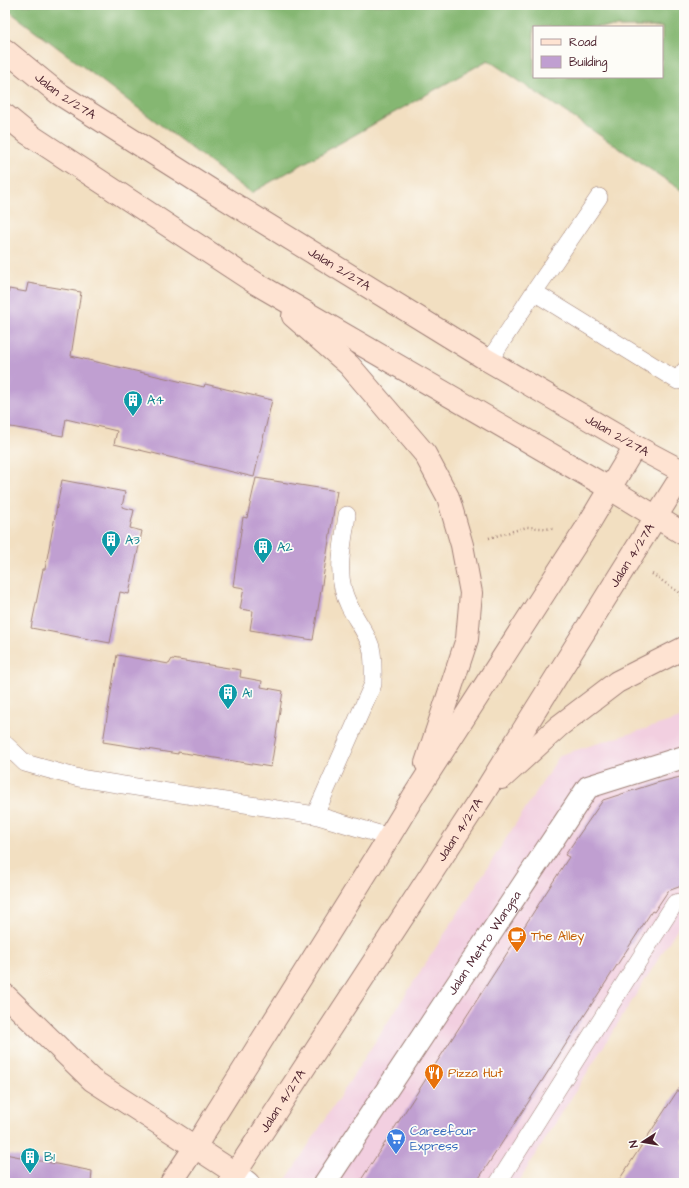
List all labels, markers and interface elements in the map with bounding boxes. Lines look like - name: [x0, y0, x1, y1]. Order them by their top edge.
- legend: [533, 26, 663, 78]
- text: Road: [569, 34, 597, 51]
- text: Building: [569, 54, 607, 72]
- street label: Jalan 2/27A: [31, 69, 100, 124]
- street label: Jalan 2/27A: [304, 243, 375, 296]
- building icon: A4: [122, 389, 144, 417]
- place label: A4: [147, 391, 164, 409]
- street label: Jalan 2/27A: [582, 410, 653, 461]
- street label: Jalan 4/27A: [605, 519, 659, 591]
- building icon: A3: [100, 529, 122, 557]
- place label: A3: [125, 531, 140, 549]
- building icon: A2: [252, 536, 274, 564]
- place label: A2: [277, 538, 293, 556]
- building icon: A1: [217, 682, 239, 710]
- place label: A1: [242, 684, 252, 702]
- street label: Jalan 4/27A: [433, 794, 488, 865]
- street label: Jalan Metro Wangsa: [443, 887, 526, 999]
- cafe icon: The Alley: [506, 925, 528, 953]
- place label: The Alley: [531, 927, 584, 946]
- restaurant icon: Pizza Hut: [423, 1062, 445, 1090]
- place label: Pizza Hut: [448, 1064, 503, 1082]
- street label: Jalan 4/27A: [255, 1065, 310, 1136]
- place label: Careefour Express: [410, 1122, 476, 1155]
- north arrow: [623, 1122, 663, 1162]
- supermarket icon: Careefour Express: [385, 1127, 407, 1155]
- text: N: [626, 1139, 642, 1149]
- building icon: B1: [19, 1146, 41, 1174]
- place label: B1: [44, 1148, 55, 1166]

